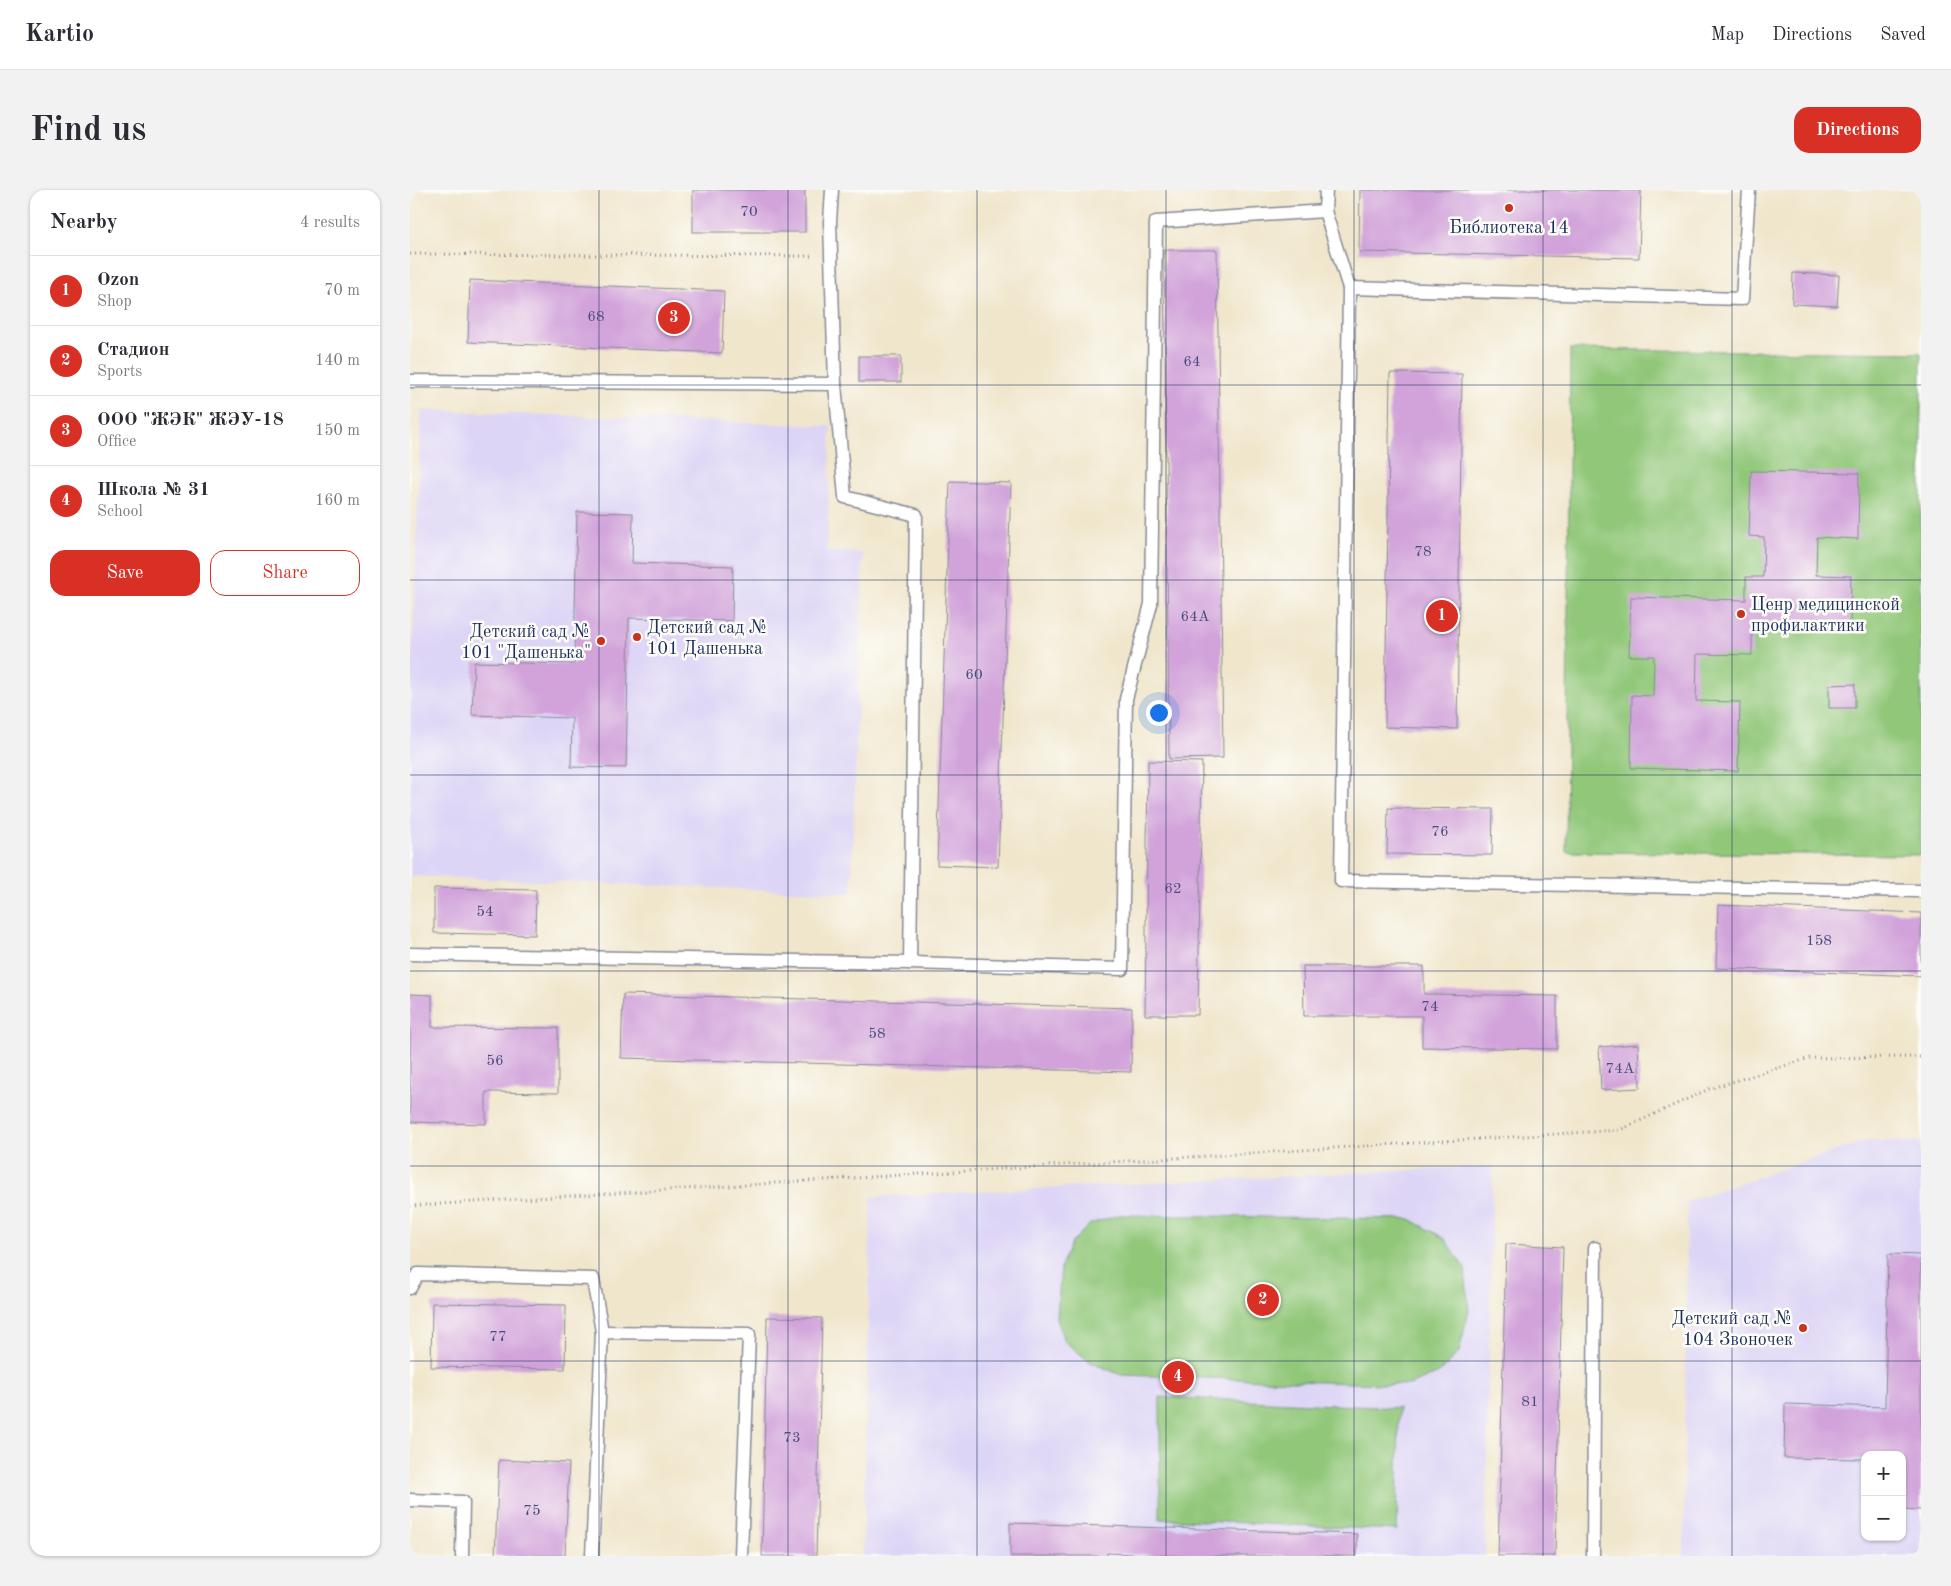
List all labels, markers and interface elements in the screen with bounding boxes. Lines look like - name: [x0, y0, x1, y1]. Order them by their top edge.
- text: Kartio: [25, 23, 94, 47]
- text: Map: [1711, 26, 1744, 44]
- text: Directions: [1772, 26, 1852, 44]
- text: Saved: [1880, 26, 1926, 44]
- button: Directions: [1794, 107, 1921, 153]
- text: Find us: [30, 113, 146, 148]
- marker: Библиотека 14: [1503, 202, 1515, 214]
- house number: 70: [740, 205, 758, 220]
- text: Nearby: [50, 212, 118, 233]
- text: 4 results: [300, 215, 360, 231]
- place label: Библиотека 14: [1449, 219, 1569, 237]
- text: Ozon: [97, 271, 139, 290]
- text: 1: [61, 283, 71, 299]
- text: 70 m: [324, 283, 360, 299]
- text: Shop: [97, 294, 132, 310]
- pin: 3: [658, 299, 690, 337]
- house number: 68: [587, 310, 605, 325]
- text: Стадион: [97, 341, 169, 360]
- text: 2: [61, 353, 71, 369]
- text: 140 m: [315, 353, 360, 369]
- house number: 64: [1183, 355, 1201, 370]
- text: Sports: [97, 364, 142, 380]
- text: ООО "ЖЭК" ЖЭУ-18: [97, 411, 284, 430]
- text: 3: [61, 423, 71, 439]
- text: 150 m: [315, 423, 360, 439]
- text: Office: [97, 434, 136, 450]
- text: Школа № 31: [97, 481, 210, 500]
- text: 4: [61, 493, 71, 509]
- text: 160 m: [315, 493, 360, 509]
- text: School: [97, 504, 143, 520]
- house number: 78: [1414, 545, 1432, 560]
- button: Save: [50, 550, 200, 596]
- button: Share: [210, 550, 360, 596]
- place label: Ценр медицинской профилактики: [1751, 596, 1900, 636]
- pin: 1: [1426, 597, 1458, 635]
- marker: Ценр медицинской профилактики: [1735, 608, 1747, 620]
- house number: 64А: [1181, 610, 1210, 625]
- place label: Детский сад № 101 Дашенька: [647, 619, 768, 658]
- place label: Детский сад № 101 "Дашенька": [461, 623, 591, 662]
- marker: Детский сад № 101 Дашенька: [631, 631, 643, 643]
- marker: Детский сад № 101 "Дашенька": [595, 635, 607, 647]
- house number: 60: [965, 668, 983, 683]
- your location: [1146, 700, 1172, 726]
- house number: 76: [1431, 825, 1449, 840]
- house number: 62: [1164, 882, 1182, 897]
- house number: 54: [476, 905, 494, 920]
- house number: 158: [1806, 934, 1832, 949]
- house number: 74: [1421, 1000, 1439, 1015]
- house number: 58: [868, 1027, 886, 1042]
- house number: 56: [486, 1054, 504, 1069]
- house number: 74А: [1606, 1062, 1635, 1077]
- pin: 2: [1247, 1281, 1279, 1319]
- place label: Детский сад № 104 Звоночек: [1672, 1310, 1793, 1349]
- marker: Детский сад № 104 Звоночек: [1797, 1322, 1809, 1334]
- house number: 77: [489, 1330, 507, 1345]
- pin: 4: [1162, 1358, 1194, 1396]
- house number: 81: [1521, 1395, 1539, 1410]
- house number: 73: [783, 1431, 801, 1446]
- map controls: [1861, 1451, 1906, 1541]
- button: +: [1861, 1451, 1906, 1496]
- button: −: [1861, 1496, 1906, 1541]
- house number: 75: [523, 1504, 541, 1519]

